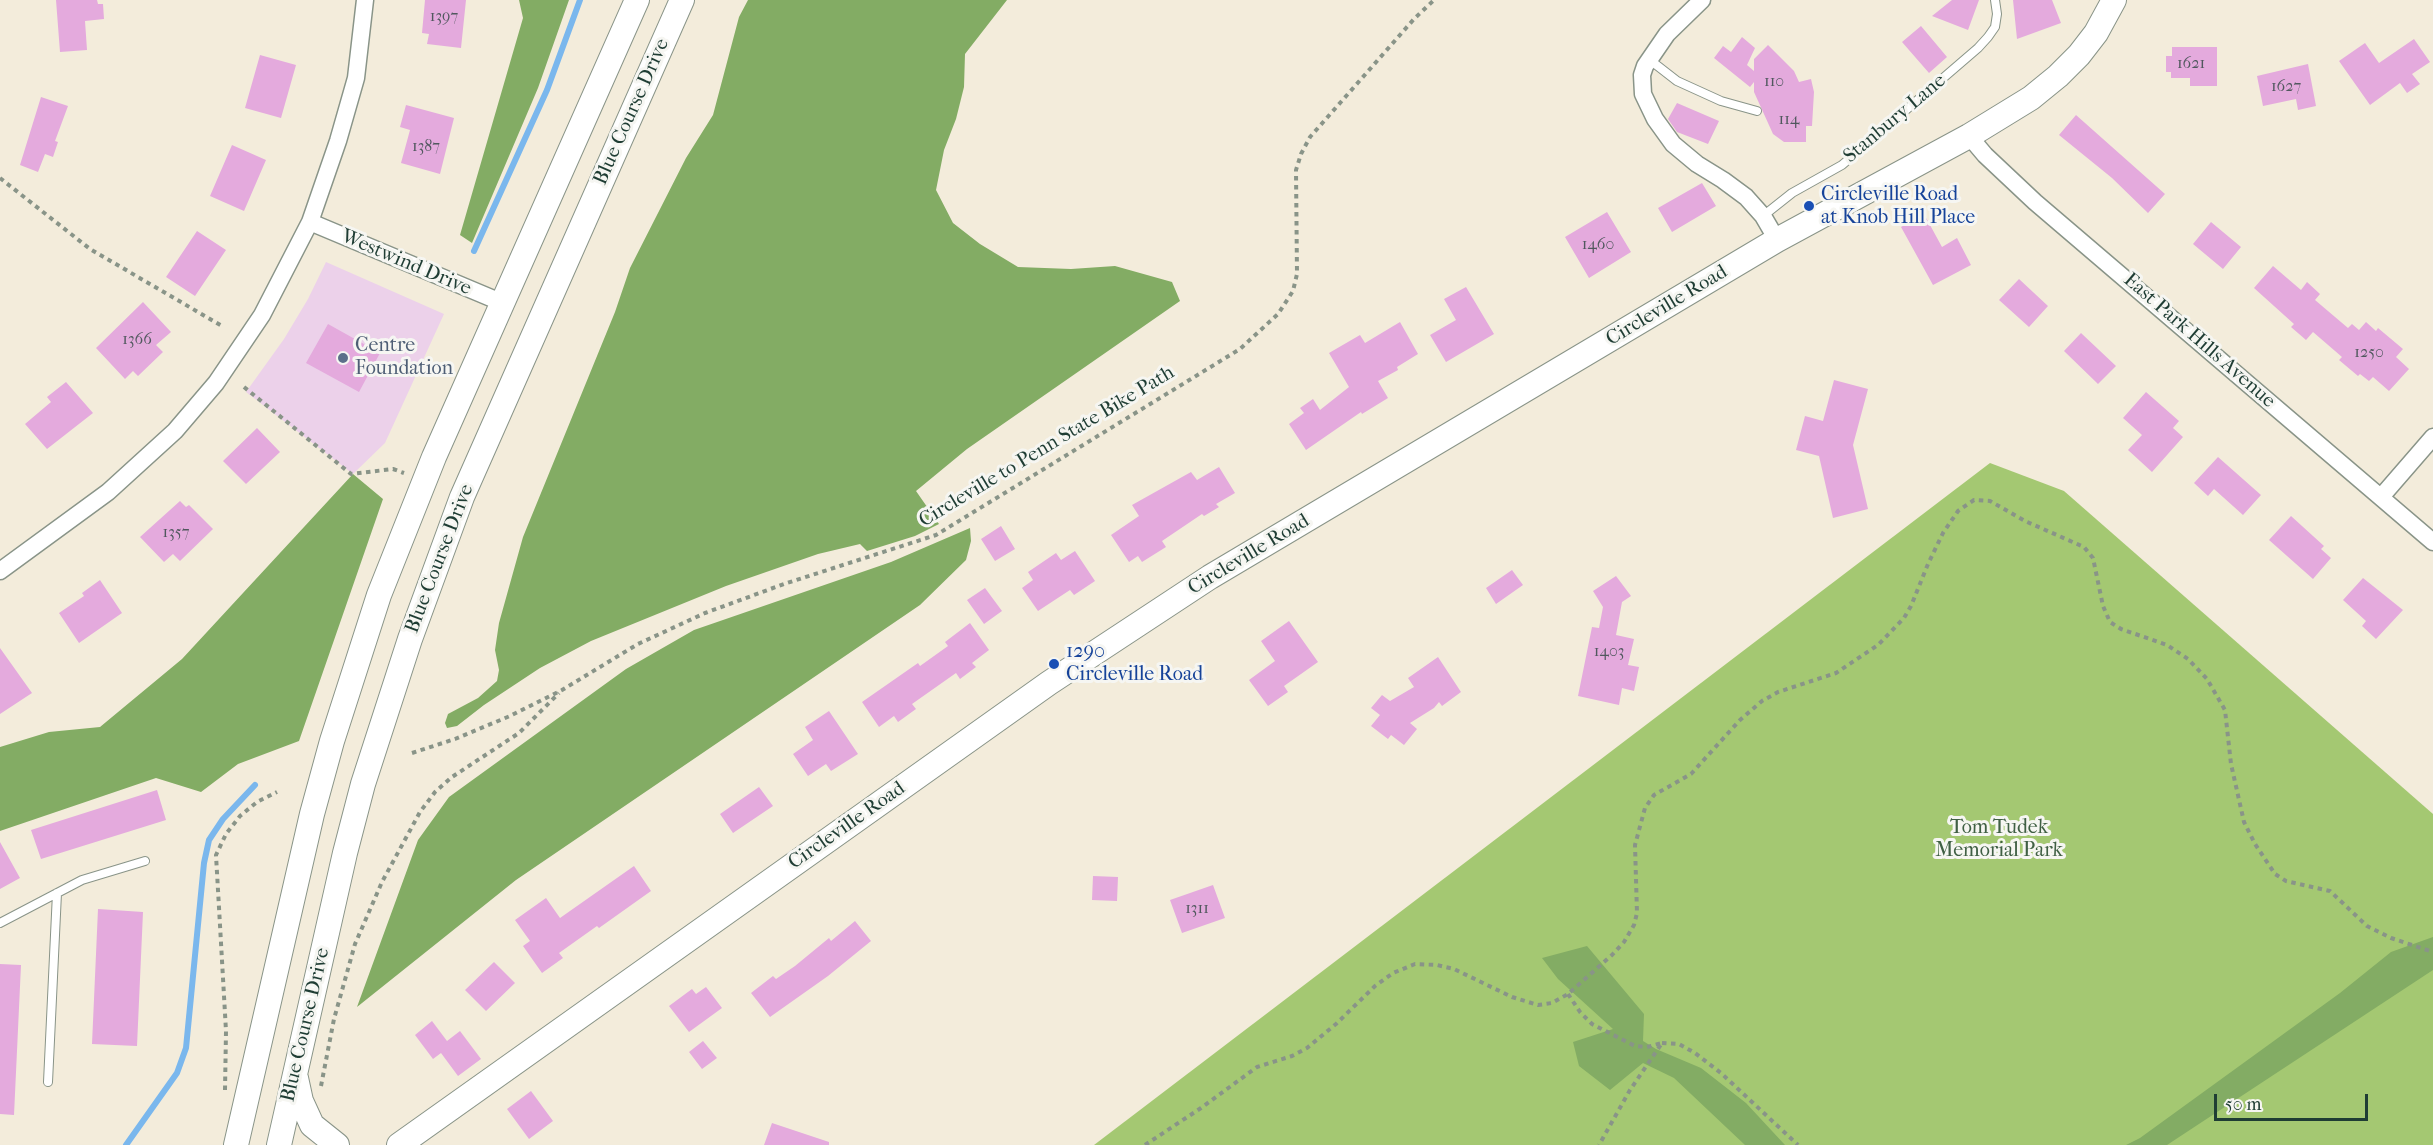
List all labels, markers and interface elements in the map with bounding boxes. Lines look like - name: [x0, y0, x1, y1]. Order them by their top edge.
- house number: 1397: [430, 7, 458, 27]
- street label: Blue Course Drive: [589, 35, 675, 189]
- house number: 1621: [2177, 54, 2205, 74]
- street label: Stanbury Lane: [1839, 69, 1951, 169]
- house number: 110: [1764, 72, 1784, 92]
- house number: 1627: [2271, 77, 2301, 97]
- house number: 114: [1779, 110, 1799, 130]
- house number: 1387: [412, 137, 440, 157]
- place label: Circleville Road at Knob Hill Place: [1821, 183, 1975, 230]
- marker: Circleville Road at Knob Hill Place: [1802, 199, 1816, 213]
- street label: Westwind Drive: [337, 225, 475, 301]
- house number: 1460: [1582, 235, 1614, 255]
- street label: Circleville Road: [1602, 260, 1732, 352]
- street label: East Park Hills Avenue: [2118, 269, 2280, 413]
- house number: 1366: [122, 330, 152, 350]
- place label: Centre Foundation: [355, 334, 453, 381]
- house number: 1250: [2354, 343, 2384, 363]
- marker: Centre Foundation: [336, 351, 350, 365]
- street label: Circleville to Penn State Bike Path: [915, 361, 1179, 533]
- street label: Blue Course Drive: [401, 481, 479, 637]
- street label: Circleville Road: [1184, 509, 1314, 601]
- house number: 1357: [163, 523, 189, 543]
- place label: 1290 Circleville Road: [1066, 640, 1203, 687]
- house number: 1403: [1594, 642, 1624, 662]
- marker: 1290 Circleville Road: [1047, 657, 1061, 671]
- street label: Circleville Road: [784, 777, 910, 875]
- park label: Tom Tudek Memorial Park: [1935, 816, 2063, 863]
- house number: 1311: [1185, 899, 1209, 919]
- street label: Blue Course Drive: [277, 946, 335, 1104]
- scale bar: [2217, 1082, 2372, 1120]
- text: 50 m: [2225, 1094, 2261, 1115]

